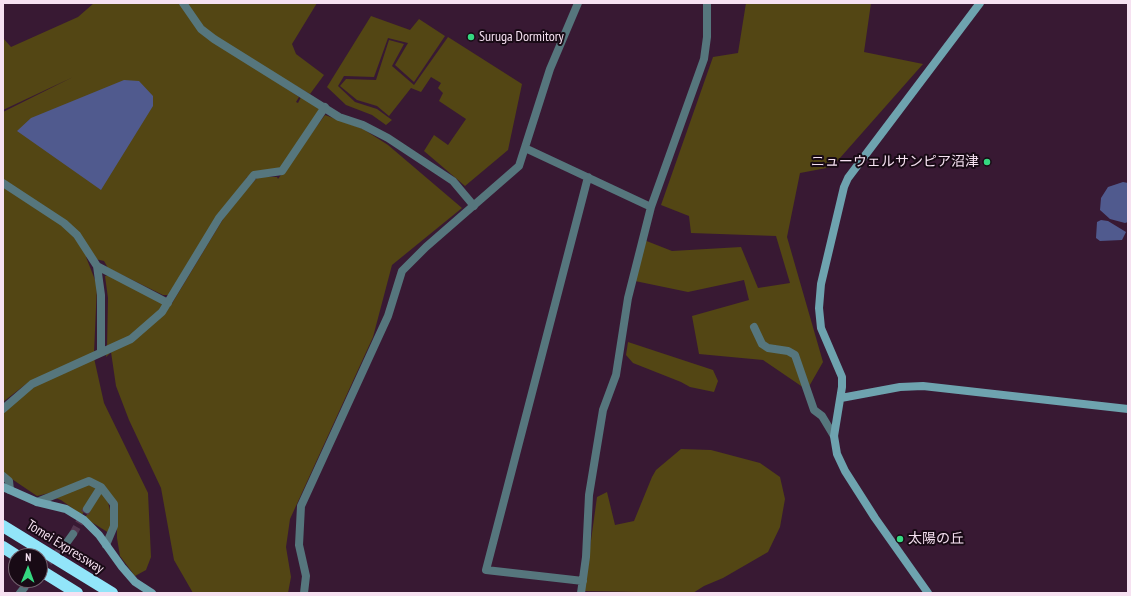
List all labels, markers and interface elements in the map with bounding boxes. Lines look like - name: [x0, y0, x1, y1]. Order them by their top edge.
- place label: Suruga Dormitory: [479, 29, 564, 45]
- marker: Suruga Dormitory: [466, 32, 476, 42]
- place label: ニューウェルサンピア沼津: [811, 154, 979, 170]
- marker: ニューウェルサンピア沼津: [982, 157, 992, 167]
- street label: Tomei Expressway: [23, 517, 107, 577]
- place label: 太陽の丘: [908, 531, 964, 547]
- marker: 太陽の丘: [895, 534, 905, 544]
- north arrow: [8, 548, 48, 588]
- text: N: [25, 550, 31, 564]

